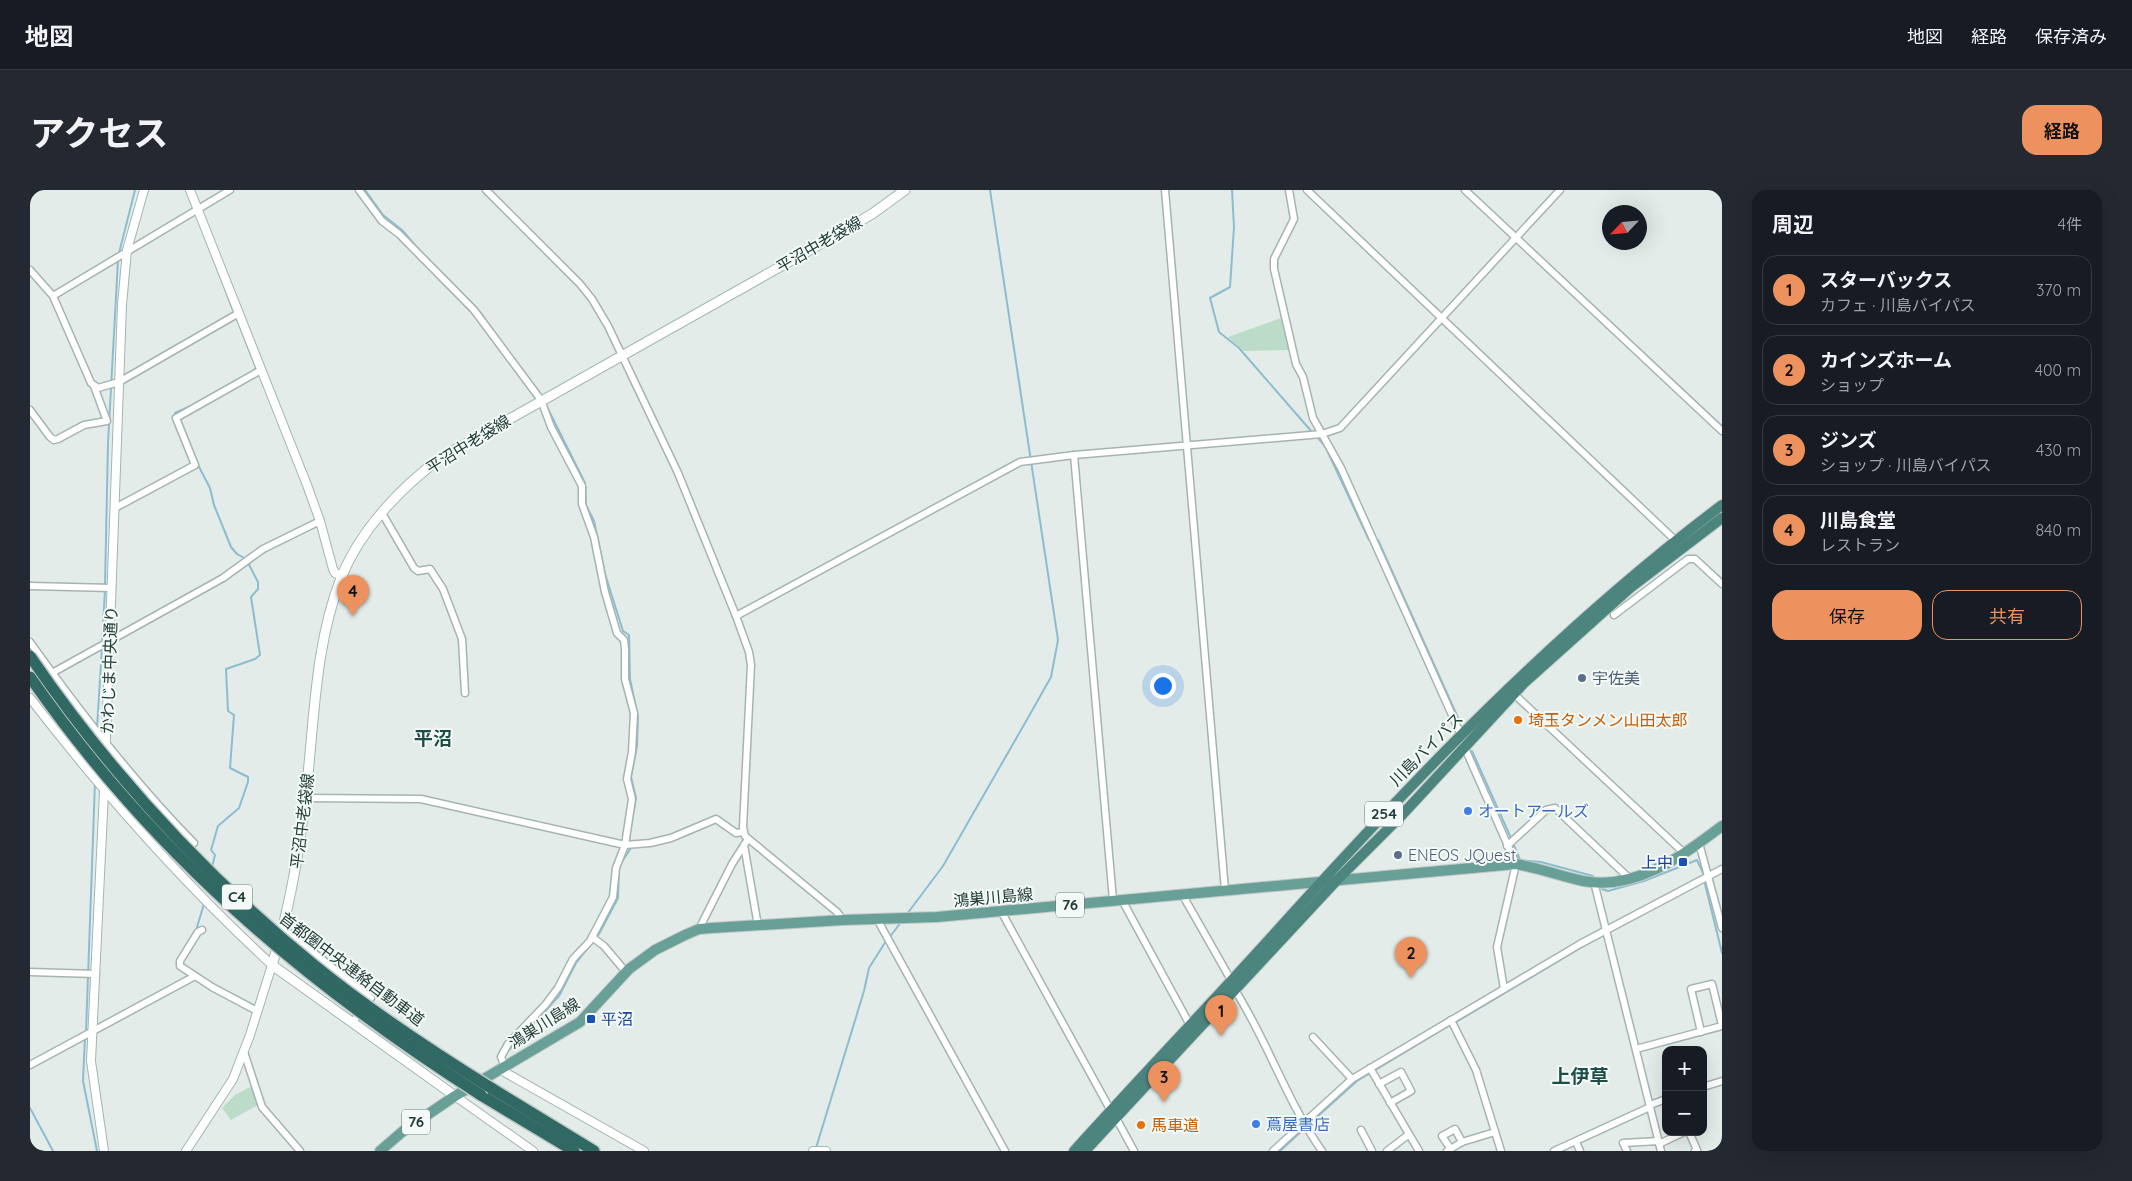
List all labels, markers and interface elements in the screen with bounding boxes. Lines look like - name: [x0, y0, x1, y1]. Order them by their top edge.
- text: 地図: [25, 21, 73, 51]
- text: 地図: [1907, 25, 1943, 48]
- text: 経路: [1971, 25, 2007, 48]
- text: 保存済み: [2035, 25, 2107, 48]
- button: 経路: [2022, 105, 2102, 155]
- text: アクセス: [30, 111, 168, 155]
- north arrow: [1602, 205, 1647, 250]
- street label: 平沼中老袋線: [772, 211, 866, 277]
- text: 周辺: [1772, 211, 1814, 237]
- text: 4件: [2058, 214, 2082, 234]
- text: スターバックス: [1820, 268, 1952, 292]
- text: 1: [1786, 280, 1792, 300]
- text: 370 m: [2036, 280, 2081, 300]
- text: カフェ · 川島バイパス: [1820, 295, 1976, 315]
- text: カインズホーム: [1820, 348, 1952, 372]
- text: 2: [1784, 360, 1794, 380]
- text: 400 m: [2035, 360, 2081, 380]
- text: ショップ: [1820, 375, 1884, 395]
- street label: 平沼中老袋線: [422, 410, 514, 478]
- text: ジンズ: [1820, 428, 1877, 452]
- text: 3: [1785, 440, 1793, 460]
- text: 430 m: [2036, 440, 2081, 460]
- text: ショップ · 川島バイパス: [1820, 455, 1992, 475]
- text: 川島食堂: [1820, 508, 1896, 532]
- text: 4: [1784, 520, 1794, 540]
- text: 840 m: [2035, 520, 2081, 540]
- text: レストラン: [1820, 535, 1900, 555]
- pin: 4: [337, 575, 369, 616]
- button: 保存: [1772, 590, 1922, 640]
- button: 共有: [1932, 590, 2082, 640]
- street label: かわじま中央通り: [97, 606, 121, 734]
- place label: 宇佐美: [1592, 668, 1640, 688]
- marker: 宇佐美: [1576, 672, 1588, 684]
- your location: [1150, 673, 1176, 699]
- street label: 川島バイパス: [1385, 708, 1467, 790]
- place label: 埼玉タンメン山田太郎: [1528, 710, 1688, 730]
- marker: 埼玉タンメン山田太郎: [1512, 714, 1524, 726]
- district label: 平沼: [414, 726, 452, 750]
- street label: 平沼中老袋線: [286, 772, 318, 870]
- place label: オートアールズ: [1478, 801, 1589, 821]
- road number: 254: [1365, 802, 1403, 826]
- marker: オートアールズ: [1462, 805, 1474, 817]
- place label: ENEOS JQuest: [1408, 845, 1516, 865]
- marker: ENEOS JQuest: [1392, 849, 1404, 861]
- place label: 上中: [1641, 852, 1673, 872]
- marker: 上中: [1677, 856, 1689, 868]
- road number: C4: [222, 884, 252, 910]
- street label: 鴻巣川島線: [952, 884, 1034, 910]
- road number: 76: [1056, 892, 1084, 918]
- street label: 首都圏中央連絡自動車道: [276, 908, 428, 1030]
- pin: 2: [1395, 937, 1427, 978]
- street label: 鴻巣川島線: [505, 993, 583, 1053]
- pin: 1: [1205, 995, 1237, 1036]
- place label: 平沼: [601, 1009, 633, 1029]
- marker: 平沼: [585, 1013, 597, 1025]
- map controls: [1662, 1046, 1707, 1136]
- button: +: [1662, 1046, 1707, 1091]
- pin: 3: [1148, 1061, 1180, 1102]
- district label: 上伊草: [1551, 1064, 1609, 1088]
- button: −: [1662, 1091, 1707, 1136]
- road number: 76: [402, 1110, 430, 1134]
- place label: 蔦屋書店: [1266, 1114, 1330, 1134]
- place label: 馬車道: [1151, 1115, 1199, 1135]
- marker: 蔦屋書店: [1250, 1118, 1262, 1130]
- marker: 馬車道: [1135, 1119, 1147, 1131]

